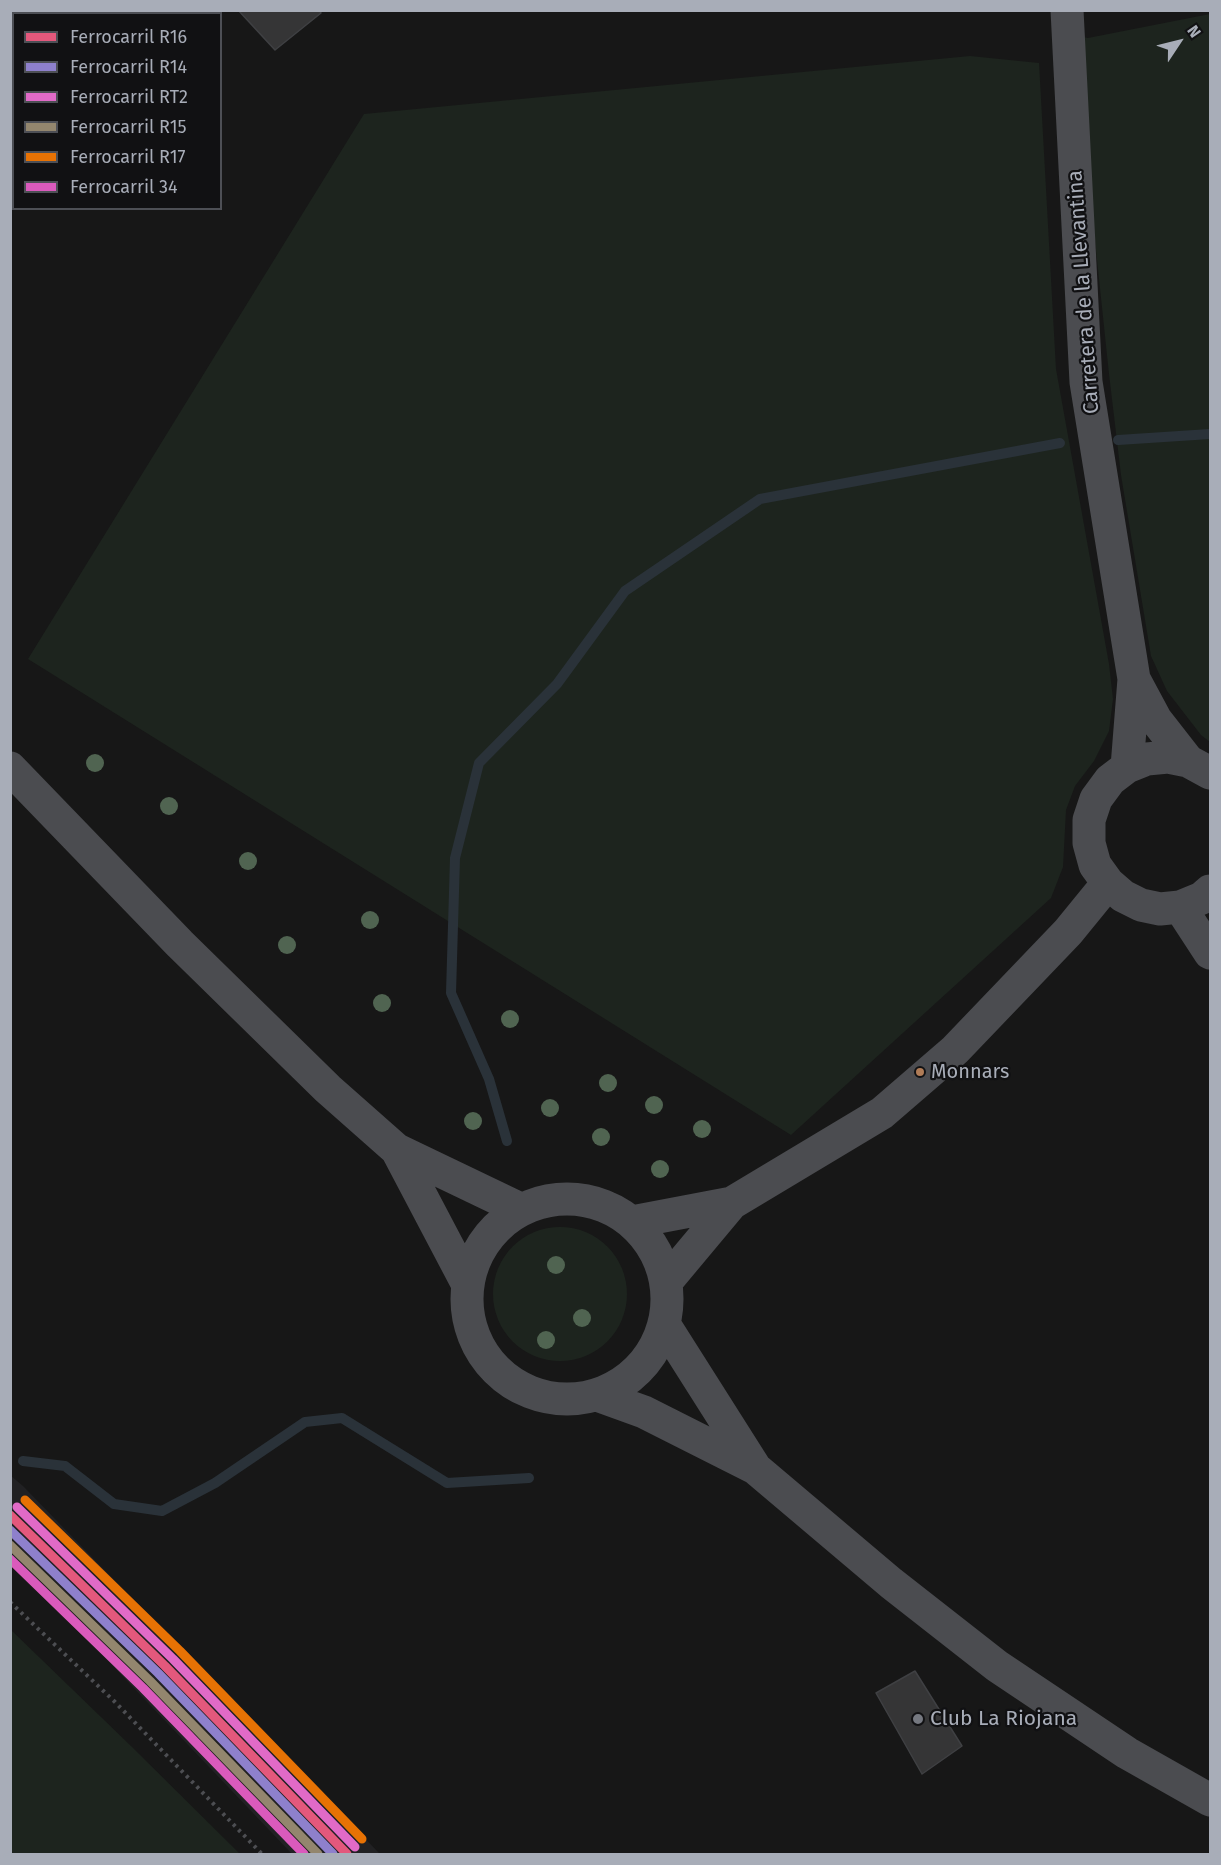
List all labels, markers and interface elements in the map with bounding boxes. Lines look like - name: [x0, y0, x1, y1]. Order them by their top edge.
- legend: [12, 12, 222, 210]
- north arrow: [1149, 12, 1209, 72]
- text: N: [1183, 22, 1205, 41]
- text: Ferrocarril R16: [70, 26, 187, 48]
- text: Ferrocarril R14: [70, 56, 187, 78]
- text: Ferrocarril RT2: [70, 86, 188, 108]
- text: Ferrocarril R15: [70, 116, 187, 138]
- text: Ferrocarril R17: [70, 146, 186, 168]
- street label: Carretera de la Llevantina: [1063, 169, 1105, 415]
- text: Ferrocarril 34: [70, 176, 178, 198]
- place label: Monnars: [931, 1060, 1009, 1084]
- marker: Monnars: [914, 1066, 926, 1078]
- place label: Club La Riojana: [930, 1706, 1077, 1732]
- marker: Club La Riojana: [911, 1712, 925, 1726]

